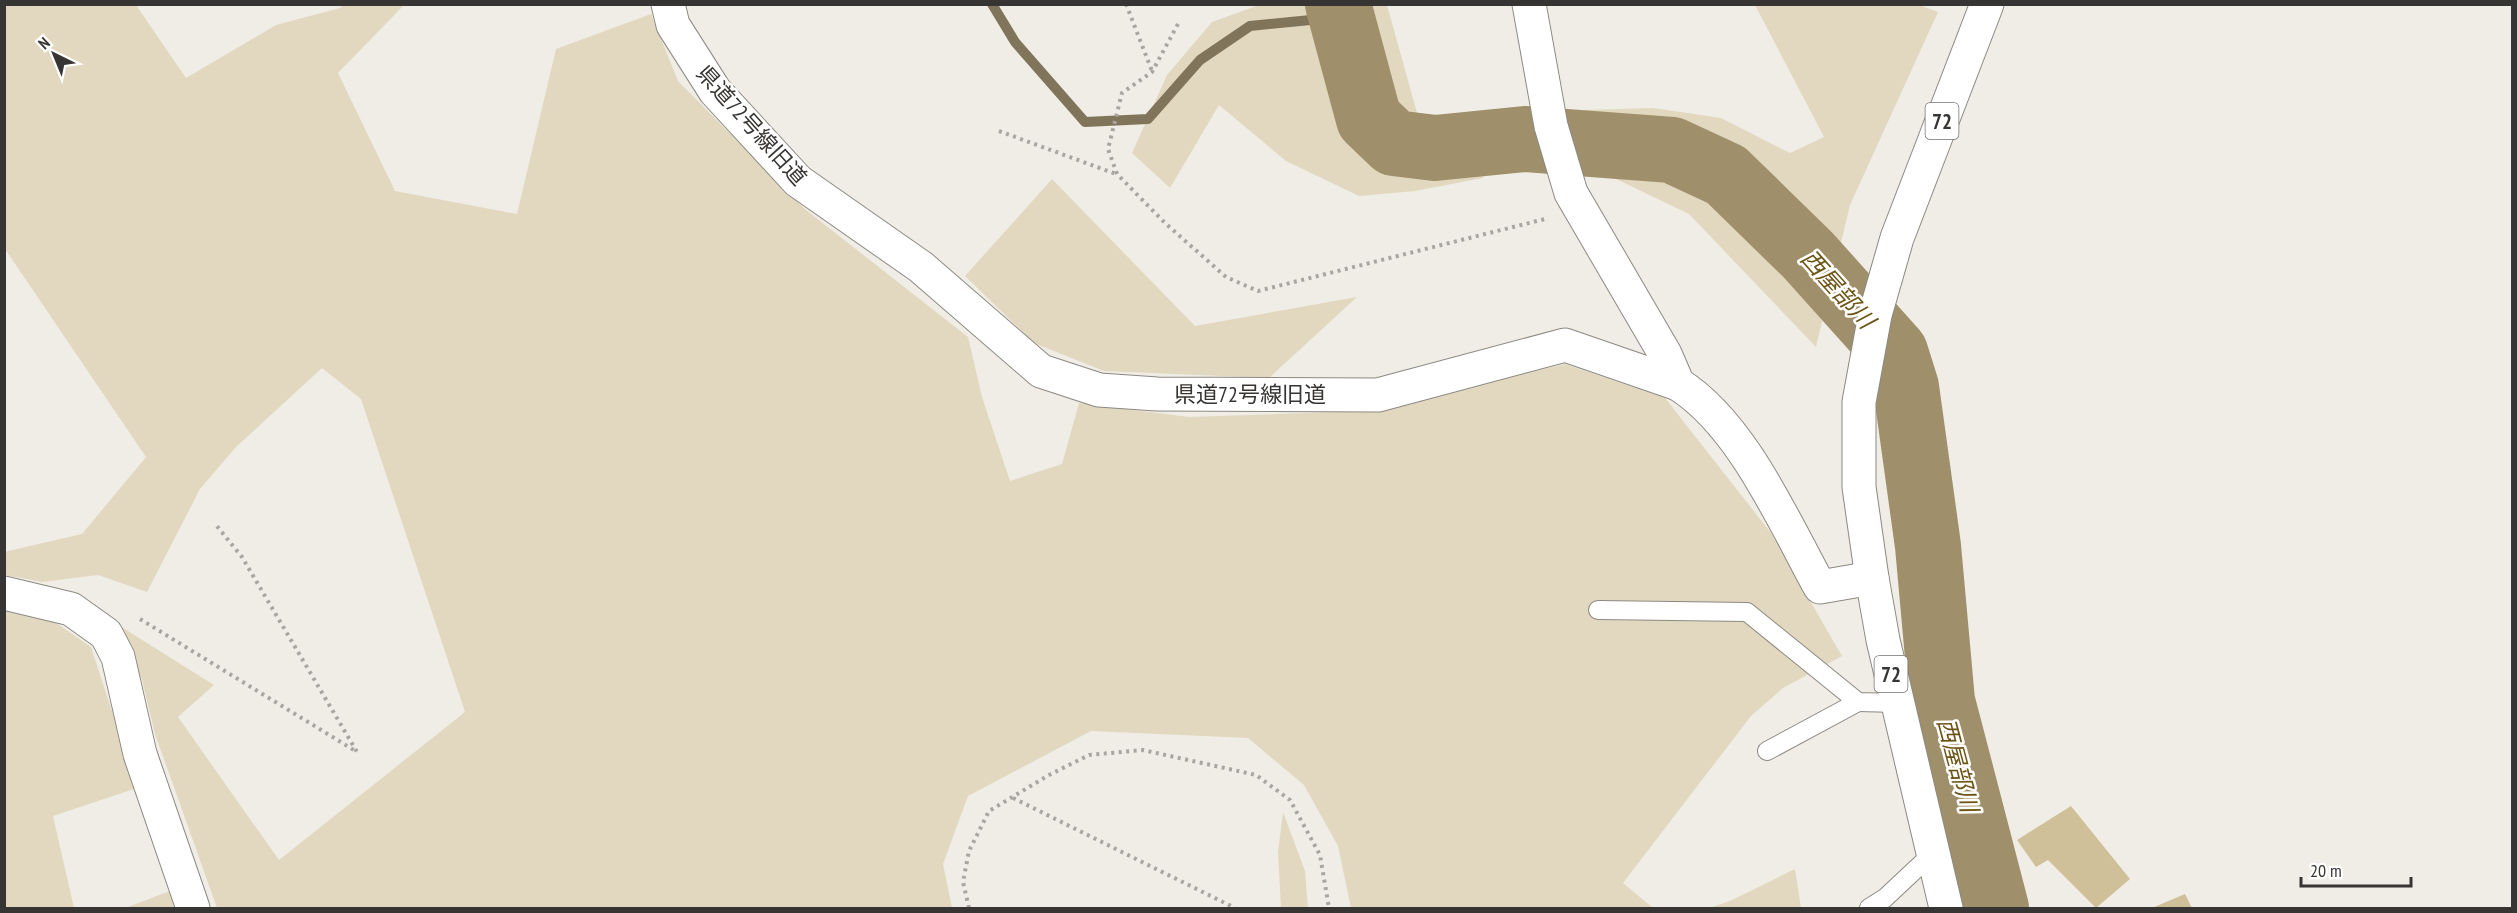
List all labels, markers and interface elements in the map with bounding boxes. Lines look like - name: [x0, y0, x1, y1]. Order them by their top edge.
- north arrow: [24, 24, 84, 84]
- text: N: [34, 33, 54, 53]
- street label: 県道72号線旧道: [691, 59, 813, 191]
- road number: 72: [1926, 103, 1958, 139]
- water label: 西屋部川: [1794, 243, 1884, 337]
- street label: 県道72号線旧道: [1174, 380, 1326, 408]
- road number: 72: [1874, 656, 1908, 692]
- water label: 西屋部川: [1931, 715, 1986, 818]
- scale bar: [2301, 850, 2410, 888]
- text: 20 m: [2310, 859, 2342, 882]

